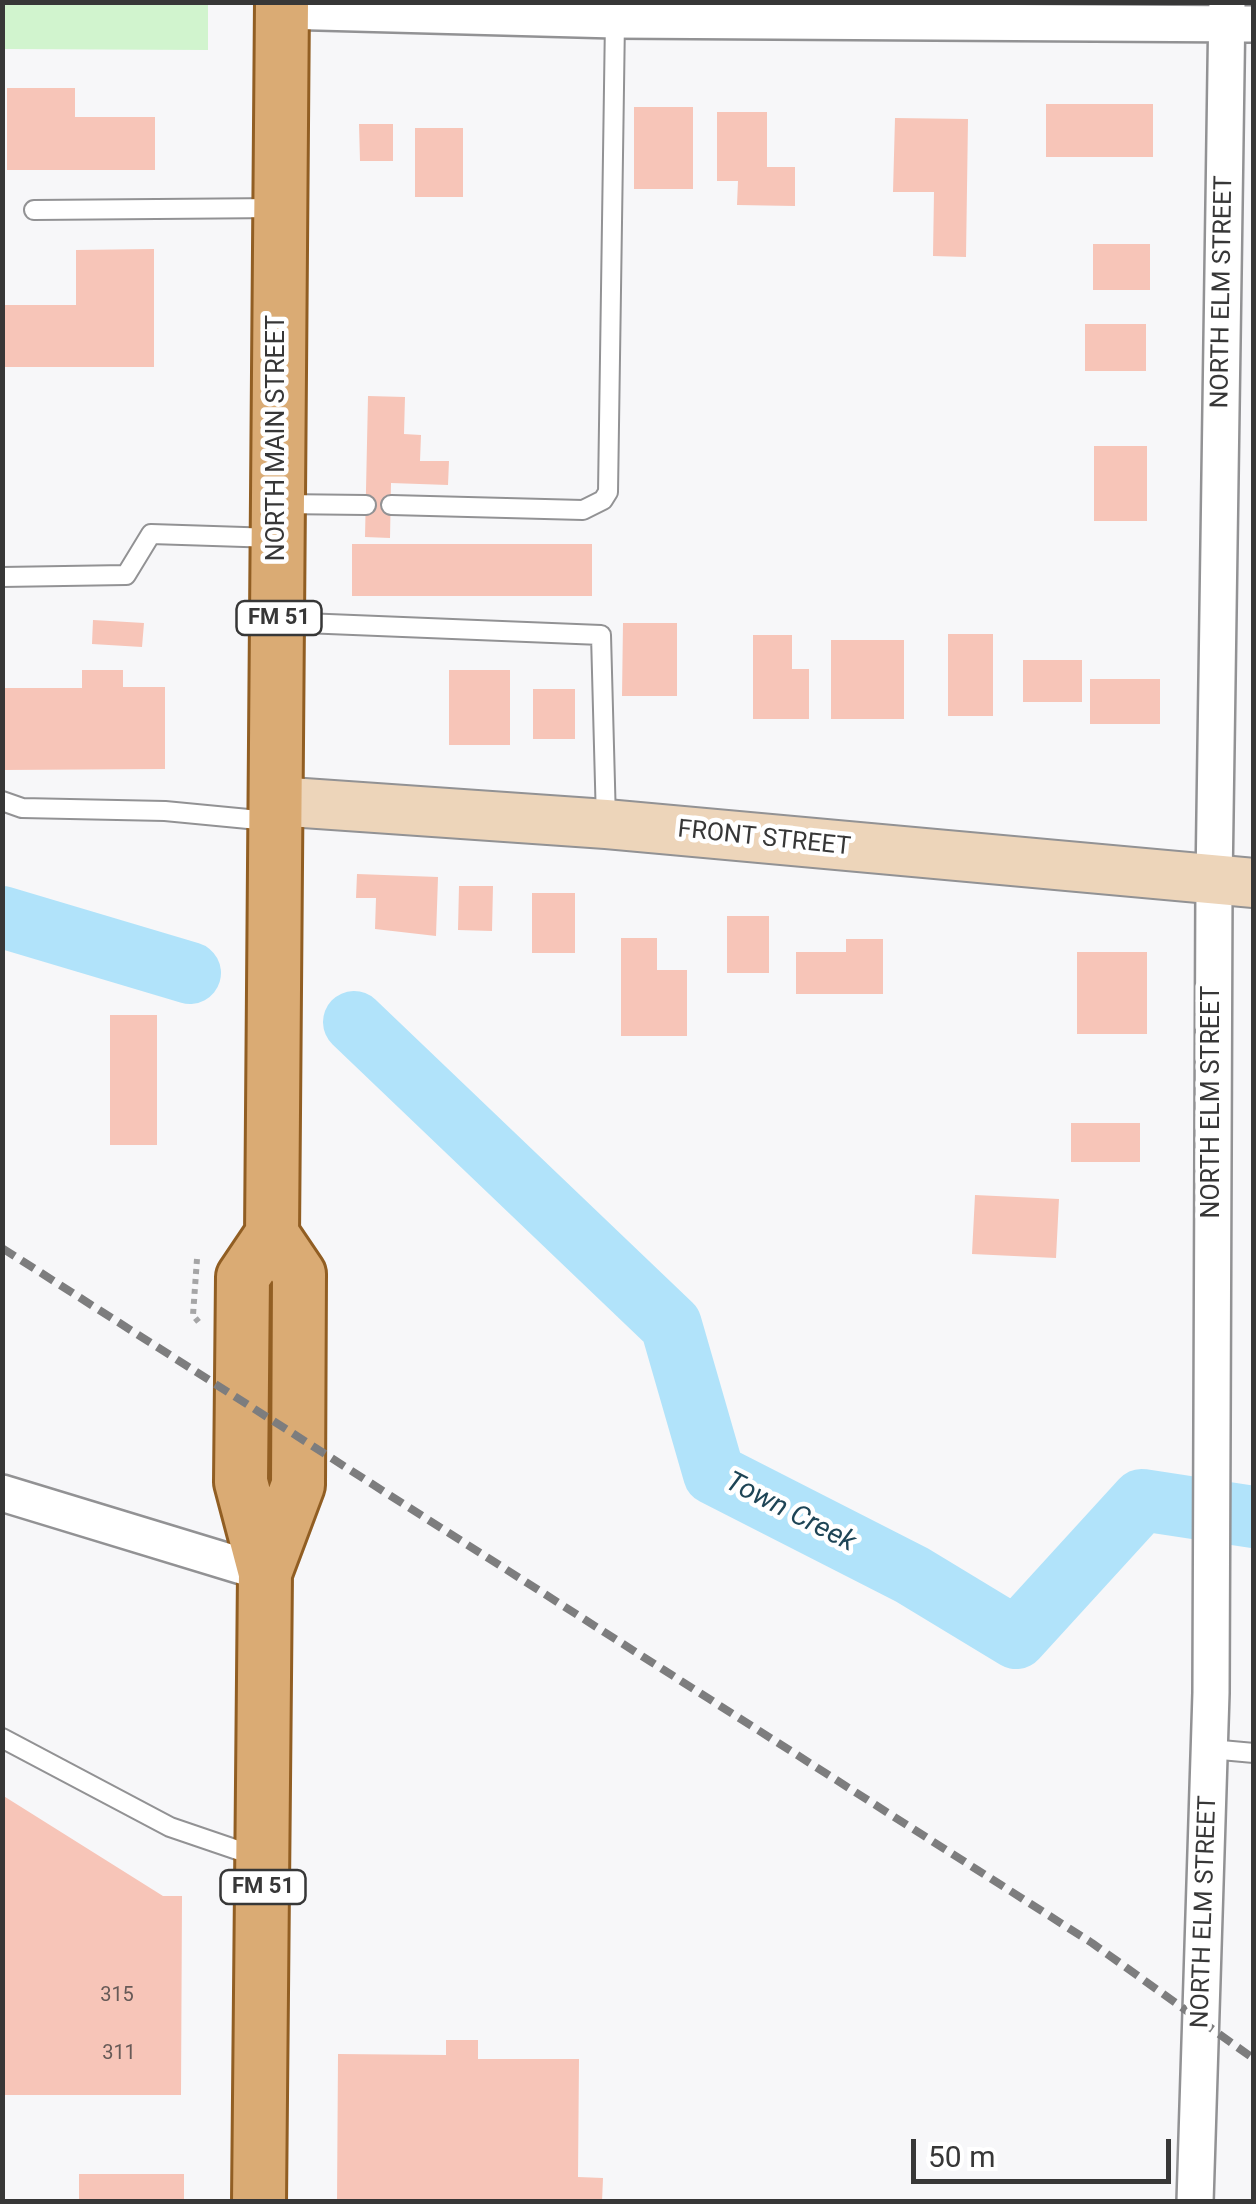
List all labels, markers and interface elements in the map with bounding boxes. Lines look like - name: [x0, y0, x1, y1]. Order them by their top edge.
- street label: NORTH ELM STREET: [1206, 175, 1240, 409]
- street label: NORTH MAIN STREET: [263, 315, 293, 561]
- road number: FM 51: [236, 601, 322, 635]
- street label: FRONT STREET: [676, 815, 852, 863]
- street label: NORTH ELM STREET: [1198, 986, 1228, 1218]
- water label: Town Creek: [719, 1466, 861, 1560]
- street label: NORTH ELM STREET: [1186, 1795, 1224, 2029]
- road number: FM 51: [220, 1870, 306, 1904]
- house number: 315: [100, 1984, 134, 2008]
- house number: 311: [102, 2042, 136, 2066]
- scale bar: [916, 2119, 1176, 2181]
- text: 50 m: [928, 2139, 995, 2174]

